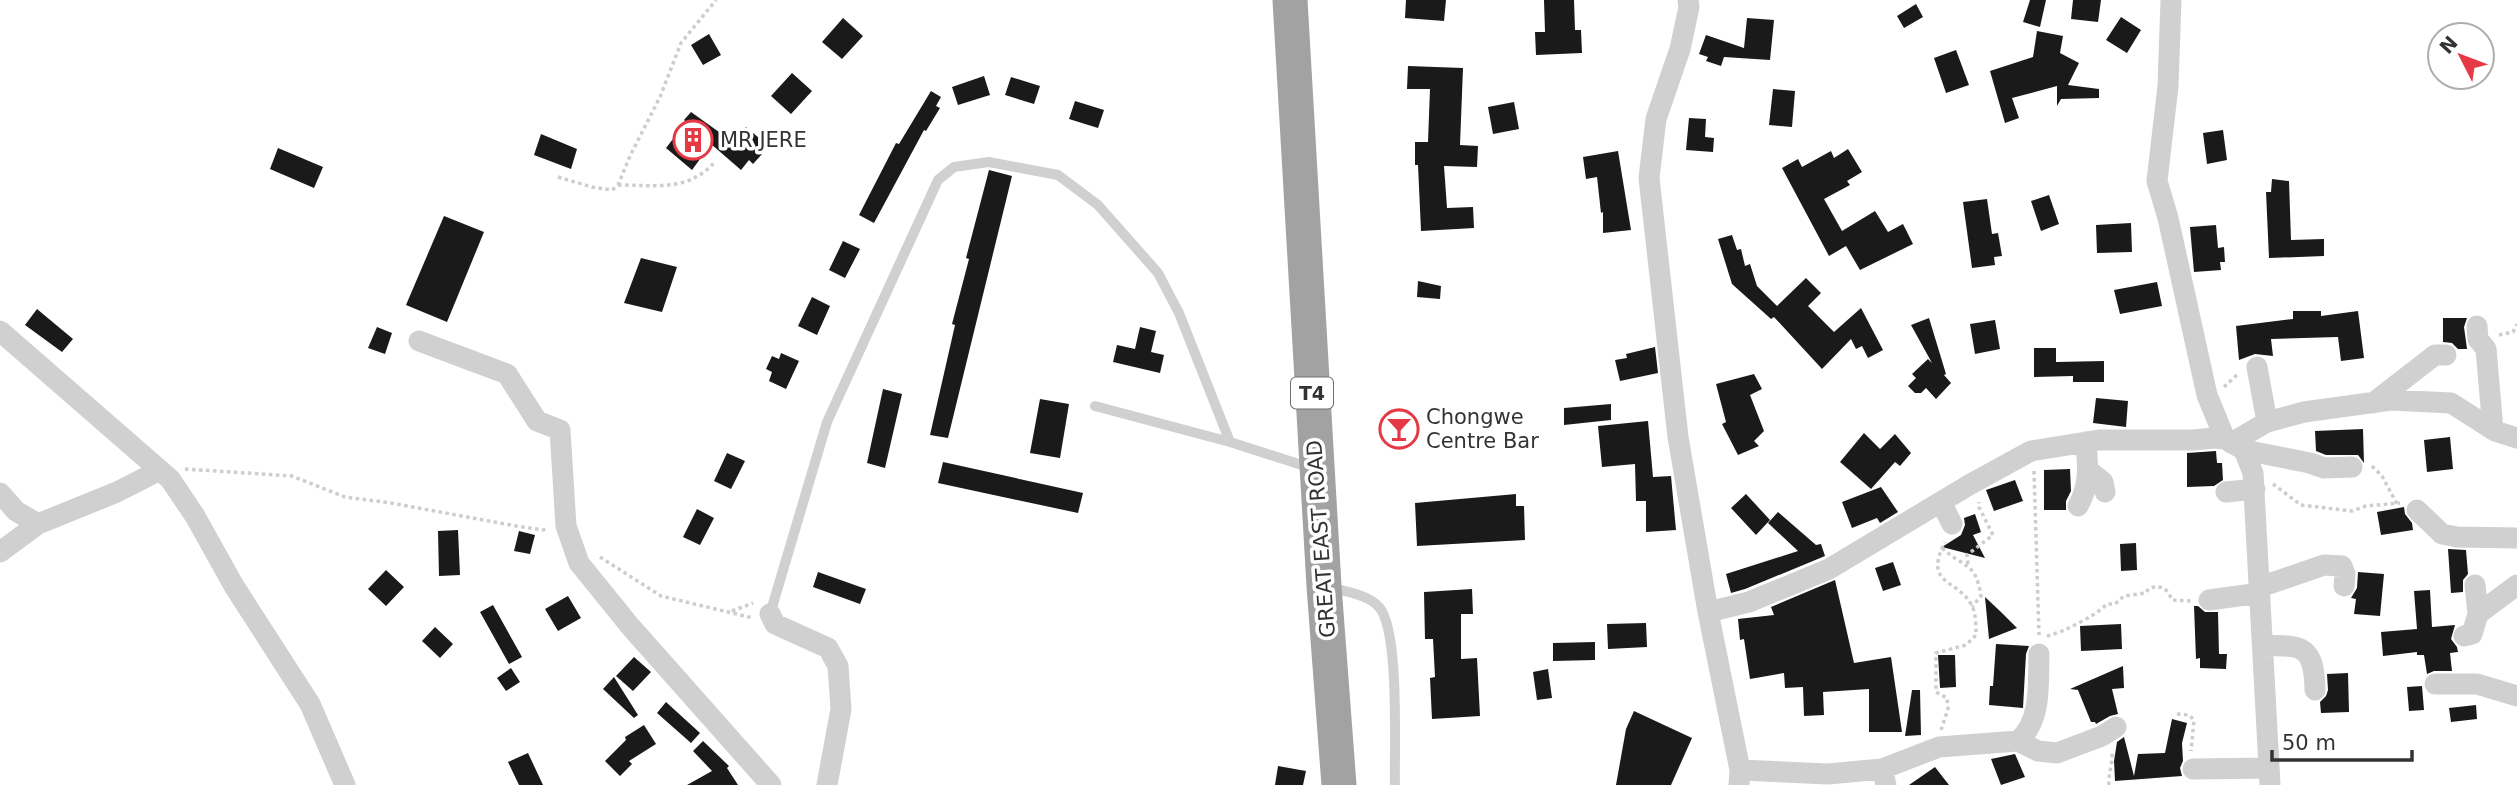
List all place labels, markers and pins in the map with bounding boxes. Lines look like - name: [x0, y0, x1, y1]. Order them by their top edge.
- building icon: MR JERE: [672, 119, 714, 161]
- place label: MR JERE: [720, 128, 807, 152]
- place label: Chongwe Centre Bar: [1426, 405, 1539, 453]
- bar icon: Chongwe Centre Bar: [1378, 408, 1420, 450]

